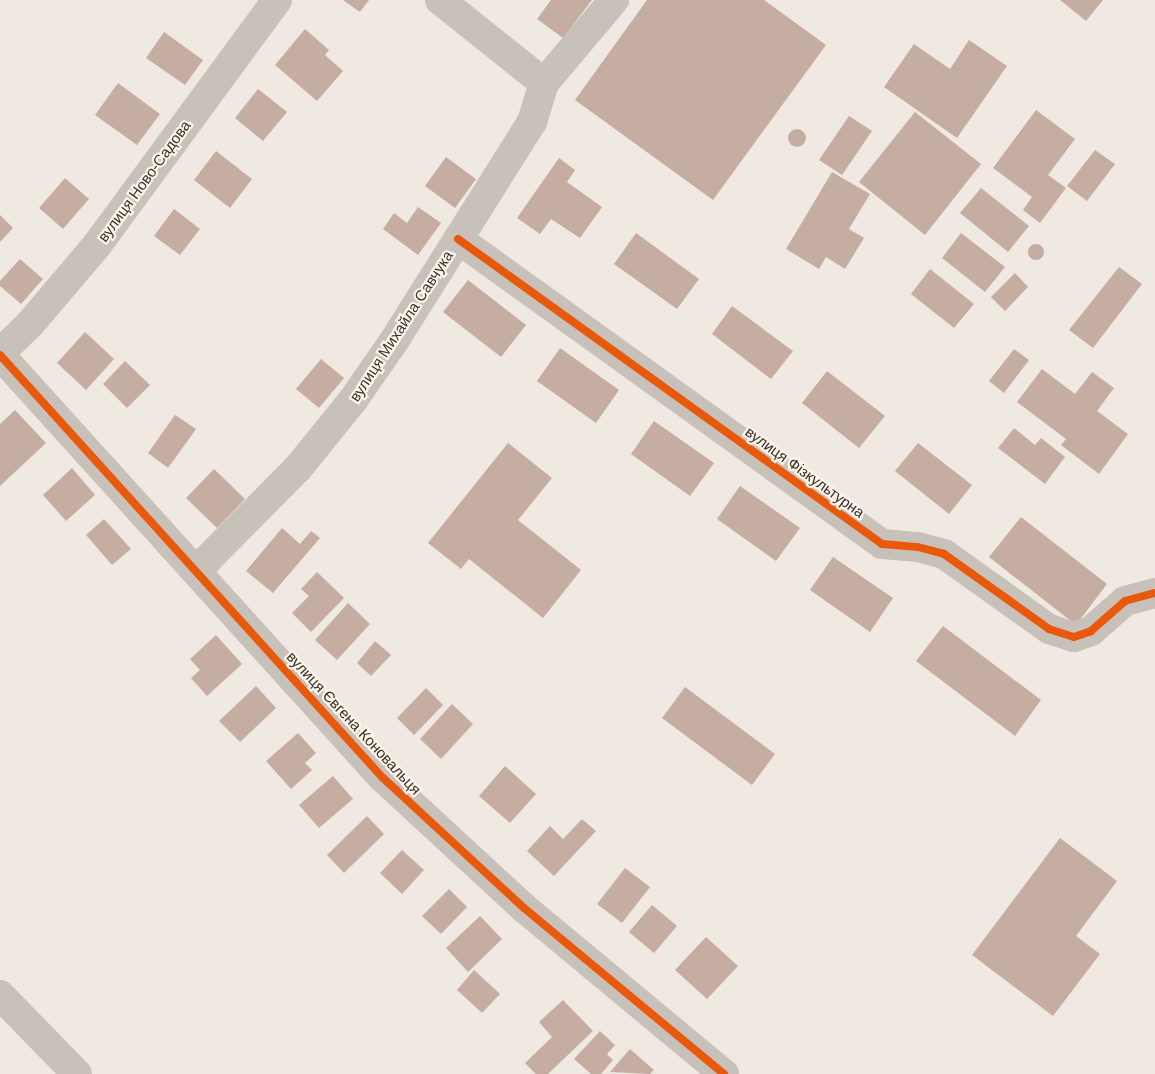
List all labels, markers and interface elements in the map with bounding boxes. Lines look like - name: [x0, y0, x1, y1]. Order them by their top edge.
- street label: вулиця Ново-Садова: [94, 117, 194, 245]
- street label: вулиця Михайла Савчука: [345, 247, 457, 405]
- street label: вулиця Фізкультурна: [742, 423, 868, 521]
- street label: вулиця Євгена Коновальця: [283, 648, 425, 798]

